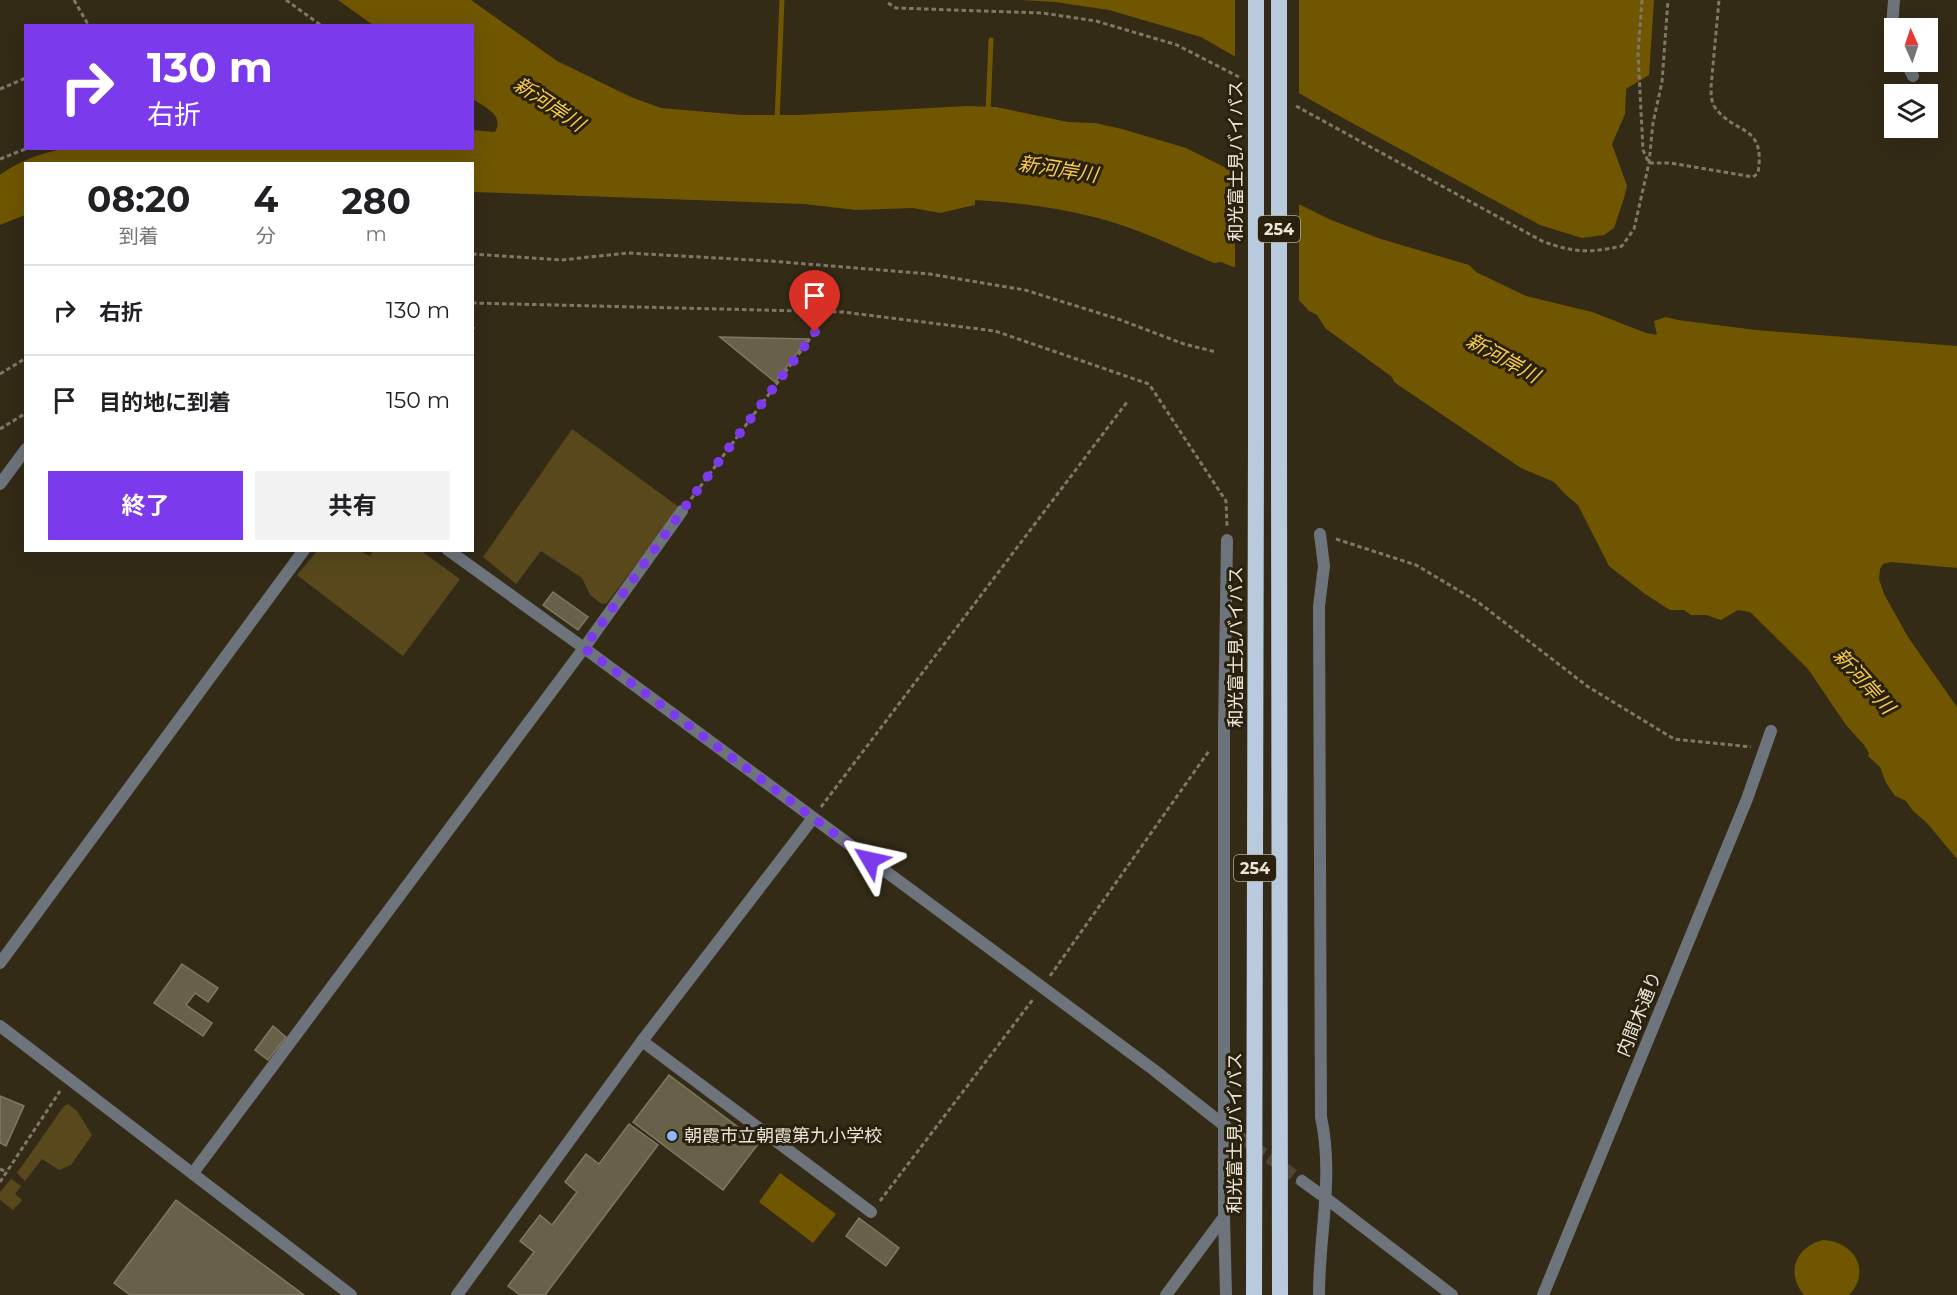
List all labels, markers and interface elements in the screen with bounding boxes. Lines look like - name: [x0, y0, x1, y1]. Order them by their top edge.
- north arrow: [1884, 18, 1938, 72]
- map controls: [1884, 18, 1938, 138]
- text: 130 m: [147, 41, 273, 93]
- icon: right: [48, 48, 126, 126]
- water label: 新河岸川: [509, 72, 591, 137]
- street label: 和光富士見バイパス: [1225, 80, 1247, 242]
- button: layers: [1884, 84, 1938, 138]
- text: 右折: [147, 98, 201, 131]
- water label: 新河岸川: [1017, 151, 1101, 187]
- text: 08:20: [87, 177, 190, 221]
- text: 4: [254, 177, 278, 221]
- text: 280: [341, 179, 411, 223]
- road number: 254: [1258, 216, 1300, 242]
- text: m: [366, 222, 387, 246]
- text: 到着: [119, 224, 159, 248]
- text: 分: [256, 224, 276, 248]
- pin: [789, 270, 840, 332]
- icon: arrive: [798, 279, 831, 312]
- icon: right: [48, 294, 81, 327]
- text: 130 m: [386, 297, 450, 324]
- text: 右折: [99, 299, 143, 326]
- water label: 新河岸川: [1462, 328, 1546, 389]
- icon: arrive: [48, 384, 81, 417]
- text: 150 m: [386, 387, 450, 414]
- text: 目的地に到着: [99, 389, 231, 416]
- button: 終了: [48, 471, 243, 540]
- button: 共有: [255, 471, 450, 540]
- street label: 和光富士見バイパス: [1225, 566, 1247, 728]
- water label: 新河岸川: [1828, 643, 1901, 720]
- position arrow: [838, 828, 902, 892]
- road number: 254: [1234, 855, 1276, 881]
- street label: 内間木通り: [1612, 968, 1666, 1060]
- street label: 和光富士見バイパス: [1224, 1052, 1246, 1214]
- place label: 朝霞市立朝霞第九小学校: [684, 1125, 882, 1147]
- marker: 朝霞市立朝霞第九小学校: [665, 1129, 679, 1143]

